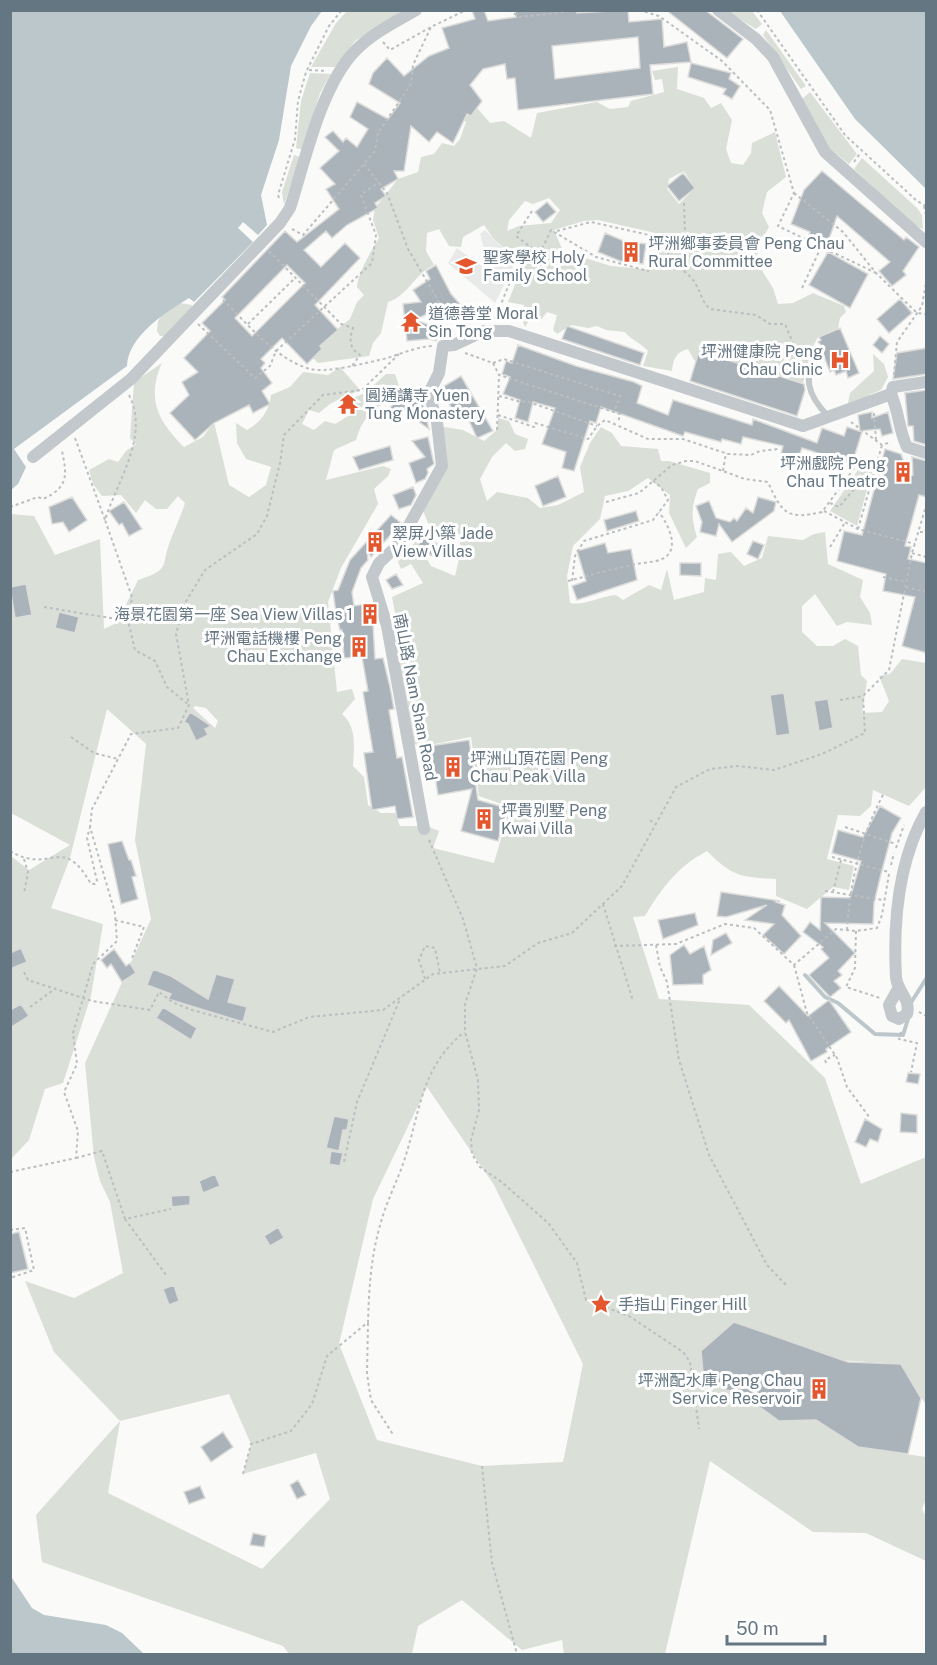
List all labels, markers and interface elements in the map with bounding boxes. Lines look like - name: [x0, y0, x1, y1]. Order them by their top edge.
- place label: 坪洲鄉事委員會 Peng Chau Rural Committee: [648, 234, 844, 271]
- building icon: 坪洲鄉事委員會 Peng Chau Rural Committee: [619, 240, 643, 264]
- place label: 聖家學校 Holy Family School: [483, 248, 588, 285]
- school or university icon: 聖家學校 Holy Family School: [454, 254, 478, 278]
- place label: 道德善堂 Moral Sin Tong: [428, 304, 539, 341]
- temple icon: 道德善堂 Moral Sin Tong: [399, 310, 423, 334]
- place label: 坪洲健康院 Peng Chau Clinic: [701, 342, 823, 379]
- hospital icon: 坪洲健康院 Peng Chau Clinic: [828, 348, 852, 372]
- place label: 圓通講寺 Yuen Tung Monastery: [365, 386, 486, 423]
- temple icon: 圓通講寺 Yuen Tung Monastery: [336, 392, 360, 416]
- place label: 坪洲戲院 Peng Chau Theatre: [780, 454, 886, 491]
- building icon: 坪洲戲院 Peng Chau Theatre: [891, 460, 915, 484]
- place label: 翠屏小築 Jade View Villas: [392, 524, 494, 561]
- building icon: 翠屏小築 Jade View Villas: [363, 530, 387, 554]
- building icon: 海景花園第一座 Sea View Villas 1: [358, 602, 382, 626]
- place label: 海景花園第一座 Sea View Villas 1: [114, 605, 353, 624]
- street label: 南山路 Nam Shan Road: [390, 612, 441, 782]
- place label: 坪洲電話機樓 Peng Chau Exchange: [204, 629, 342, 666]
- building icon: 坪洲電話機樓 Peng Chau Exchange: [347, 635, 371, 659]
- place label: 坪洲山頂花園 Peng Chau Peak Villa: [470, 749, 608, 786]
- building icon: 坪洲山頂花園 Peng Chau Peak Villa: [441, 755, 465, 779]
- place label: 坪貴別墅 Peng Kwai Villa: [501, 801, 607, 838]
- building icon: 坪貴別墅 Peng Kwai Villa: [472, 807, 496, 831]
- place icon: 手指山 Finger Hill: [589, 1292, 613, 1316]
- place label: 手指山 Finger Hill: [618, 1295, 748, 1314]
- place label: 坪洲配水庫 Peng Chau Service Reservoir: [638, 1371, 802, 1408]
- building icon: 坪洲配水庫 Peng Chau Service Reservoir: [807, 1377, 831, 1401]
- scale bar: [727, 1608, 824, 1646]
- text: 50 m: [736, 1618, 779, 1639]

